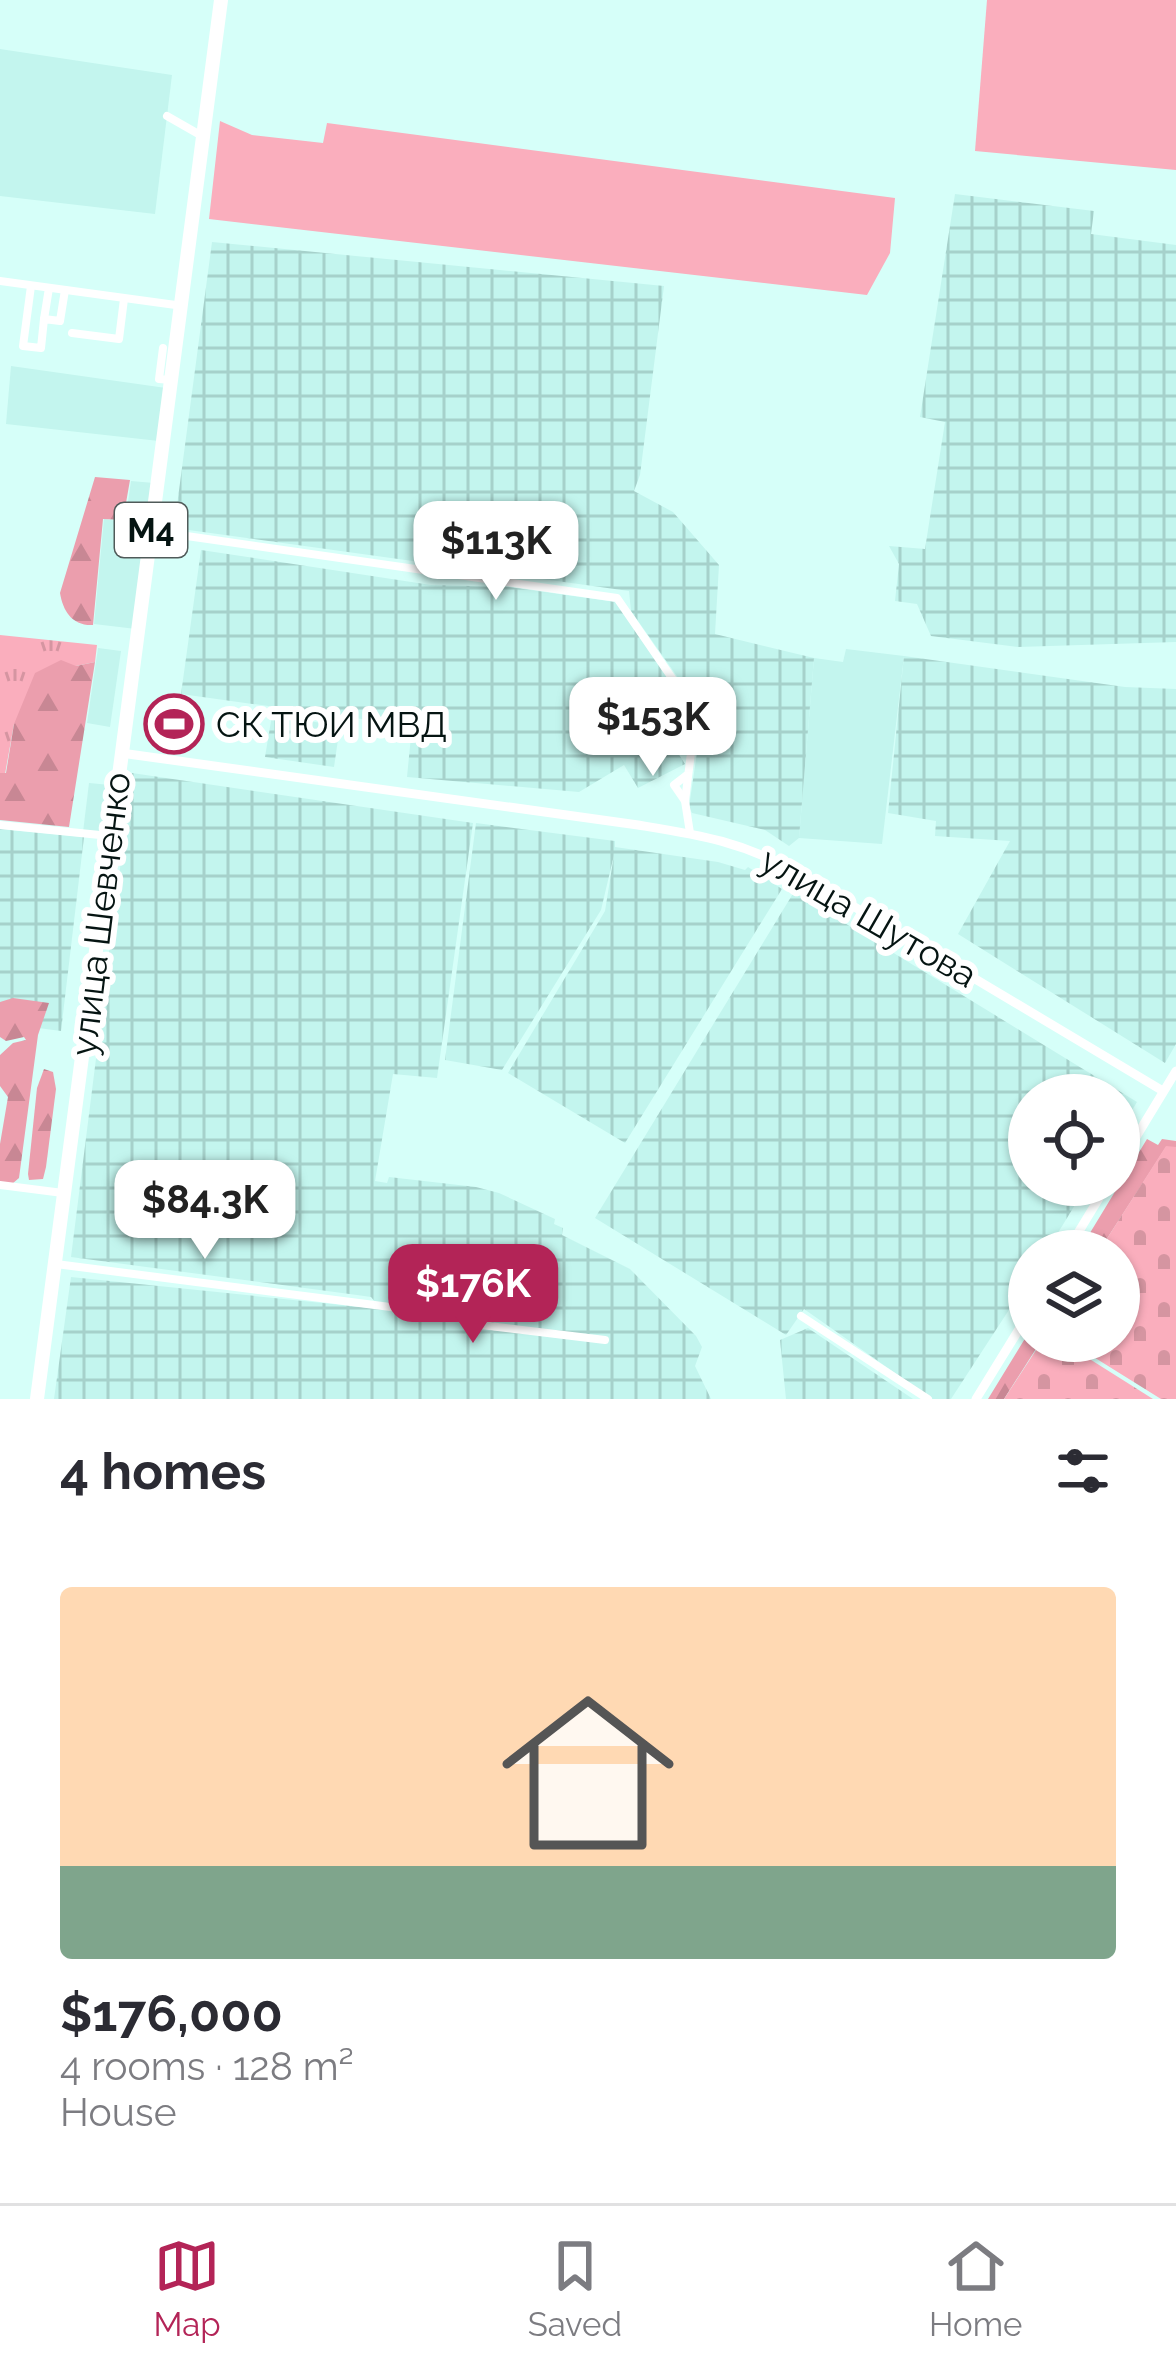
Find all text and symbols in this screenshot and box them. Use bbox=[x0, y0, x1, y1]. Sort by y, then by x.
pin: $113K bbox=[412, 501, 580, 603]
road number: M4 bbox=[115, 503, 187, 557]
text: $113K bbox=[440, 517, 552, 563]
pin: $153K bbox=[569, 677, 737, 779]
sports icon: СК ТЮИ МВД bbox=[143, 693, 205, 755]
text: $153K bbox=[596, 693, 710, 739]
place label: СК ТЮИ МВД bbox=[216, 703, 447, 745]
street label: улица Шевченко bbox=[62, 770, 138, 1058]
street label: улица Шутова bbox=[754, 838, 984, 996]
map controls bbox=[1008, 1074, 1140, 1362]
button: locate bbox=[1008, 1074, 1140, 1206]
pin: $84.3K bbox=[107, 1160, 303, 1262]
text: $84.3K bbox=[141, 1176, 269, 1222]
button: layers bbox=[1008, 1230, 1140, 1362]
pin: $176K bbox=[389, 1244, 557, 1346]
text: $176K bbox=[415, 1260, 531, 1306]
icon: filters bbox=[1050, 1438, 1116, 1504]
text: 4 homes bbox=[60, 1441, 266, 1501]
icon: home bbox=[480, 1665, 696, 1881]
text: $176,000 bbox=[60, 1983, 283, 2043]
text: 4 rooms · 128 m² bbox=[60, 2043, 354, 2089]
text: House bbox=[60, 2089, 177, 2135]
tab: Map bbox=[154, 2233, 221, 2344]
tab: Saved bbox=[528, 2233, 622, 2344]
tab: Home bbox=[929, 2233, 1022, 2344]

